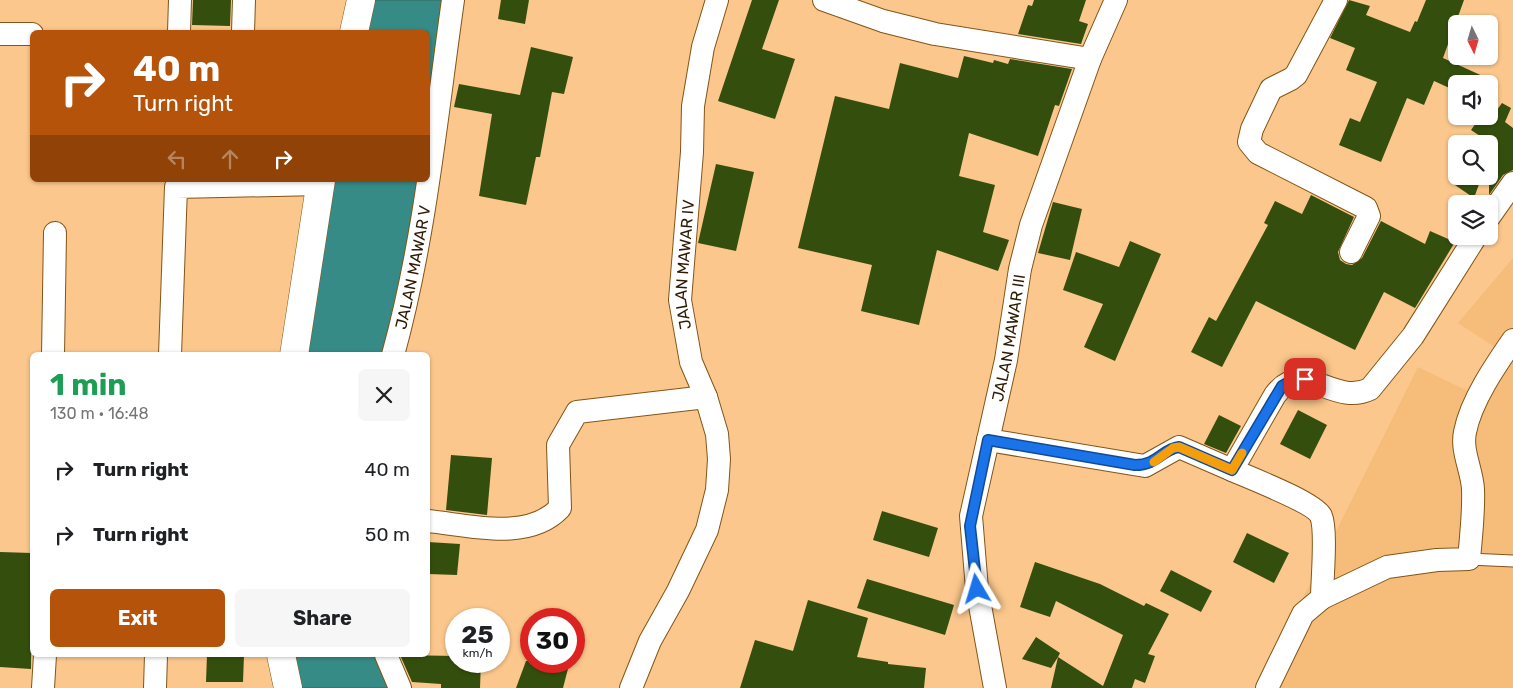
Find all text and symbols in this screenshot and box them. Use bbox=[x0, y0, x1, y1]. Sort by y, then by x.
north arrow bbox=[1448, 15, 1498, 65]
map controls bbox=[1448, 15, 1498, 245]
text: 40 m bbox=[133, 48, 220, 90]
icon: right bbox=[50, 50, 115, 115]
button: sound bbox=[1448, 75, 1498, 125]
text: Turn right bbox=[133, 90, 233, 117]
button: search bbox=[1448, 135, 1498, 185]
icon: left bbox=[163, 145, 191, 173]
icon: ahead bbox=[216, 145, 244, 173]
icon: right bbox=[269, 145, 297, 173]
button: layers bbox=[1448, 195, 1498, 245]
street label: JALAN MAWAR IV bbox=[671, 199, 698, 331]
street label: JALAN MAWAR V bbox=[391, 204, 434, 331]
street label: JALAN MAWAR III bbox=[988, 273, 1029, 403]
pin bbox=[1284, 358, 1326, 400]
icon: arrive bbox=[1291, 365, 1319, 393]
text: 1 min bbox=[50, 367, 127, 403]
button: close bbox=[358, 369, 410, 421]
text: 130 m · 16:48 bbox=[50, 404, 149, 423]
icon: right bbox=[50, 456, 78, 484]
text: Turn right bbox=[93, 458, 188, 481]
text: 40 m bbox=[365, 458, 410, 481]
icon: right bbox=[50, 521, 78, 549]
text: Turn right bbox=[93, 523, 188, 546]
text: 50 m bbox=[365, 523, 410, 546]
position arrow bbox=[950, 562, 1002, 614]
button: Exit bbox=[50, 589, 225, 647]
button: Share bbox=[235, 589, 410, 647]
speed limit sign: 30 bbox=[520, 608, 585, 673]
text: 25 bbox=[461, 620, 494, 649]
text: km/h bbox=[463, 646, 492, 660]

